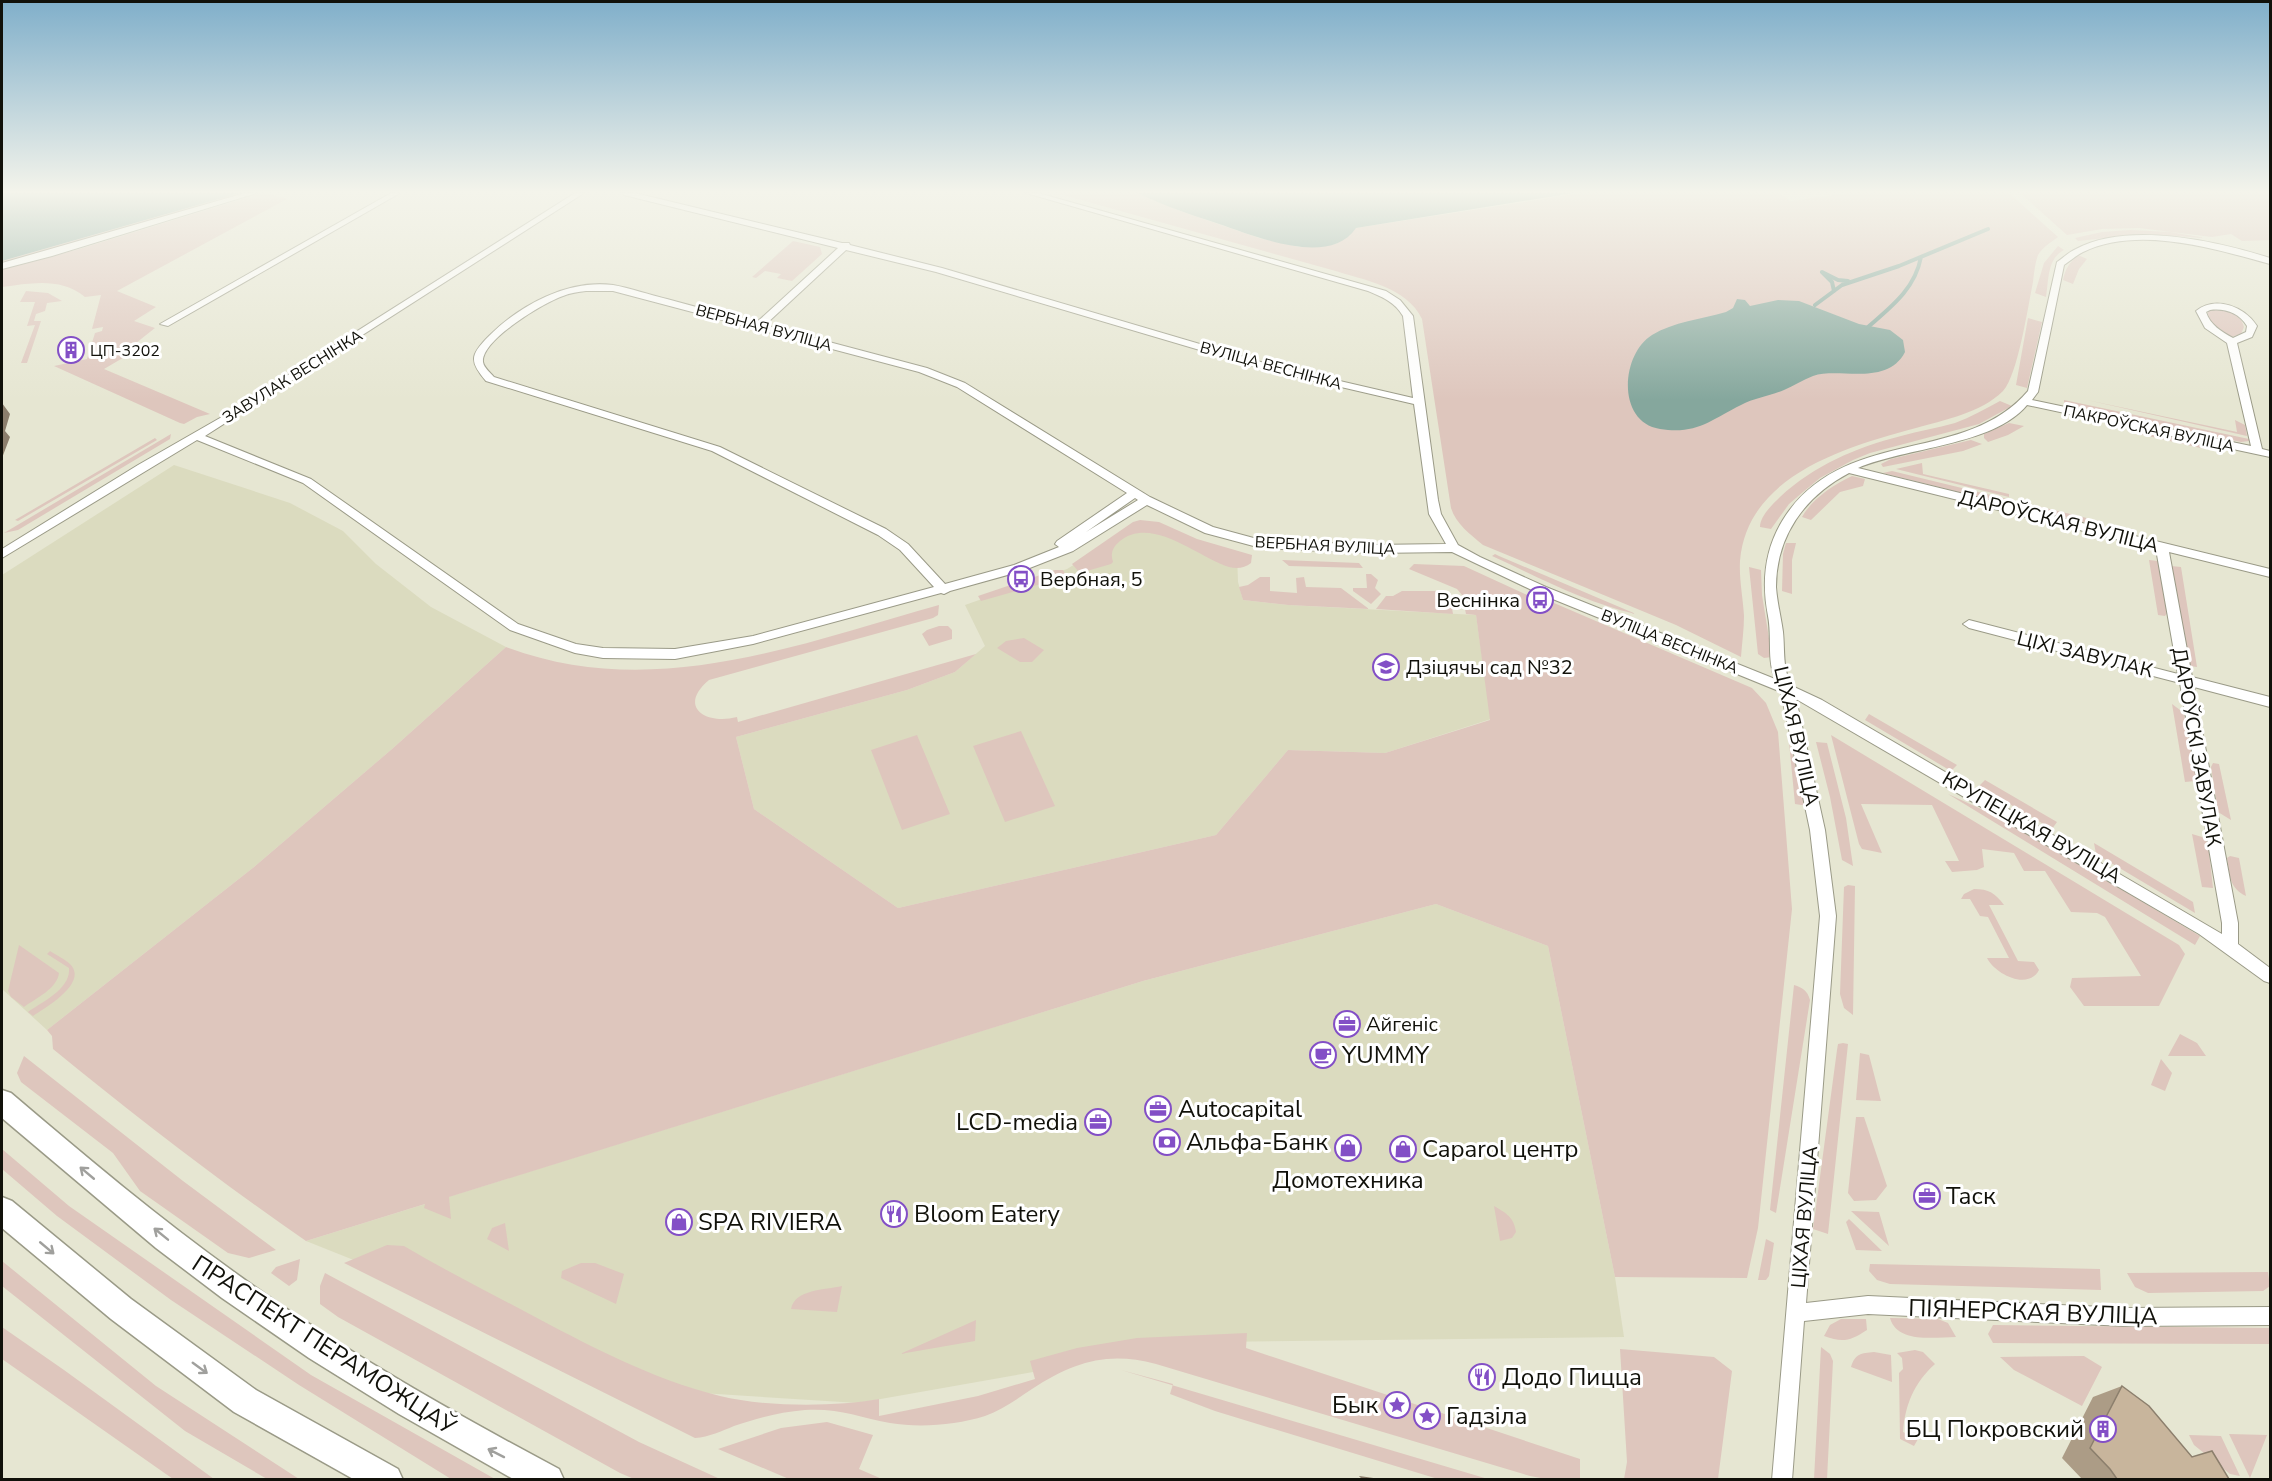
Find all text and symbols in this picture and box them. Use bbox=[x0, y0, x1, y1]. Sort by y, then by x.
street label: ВЕРБНАЯ ВУЛІЦА bbox=[693, 299, 835, 357]
street label: ЗАВУЛАК ВЕСНІНКА bbox=[218, 325, 367, 429]
building icon: ЦП-3202 bbox=[56, 335, 86, 365]
street label: ВУЛІЦА ВЕСНІНКА bbox=[1197, 336, 1344, 396]
place label: ЦП-3202 bbox=[90, 340, 160, 362]
street label: ПАКРОЎСКАЯ ВУЛІЦА bbox=[2061, 400, 2236, 458]
street label: ДАРОЎСКАЯ ВУЛІЦА bbox=[1956, 484, 2162, 559]
street label: ВЕРБНАЯ ВУЛІЦА bbox=[1254, 531, 1396, 561]
bus stop icon: Вербная, 5 bbox=[1006, 564, 1036, 594]
place label: Вербная, 5 bbox=[1040, 566, 1143, 593]
bus stop icon: Веснінка bbox=[1525, 585, 1555, 615]
place label: Веснінка bbox=[1437, 587, 1520, 614]
street label: ВУЛІЦА ВЕСНІНКА bbox=[1598, 604, 1742, 680]
street label: ЦІХІ ЗАВУЛАК bbox=[2014, 625, 2156, 684]
street label: ДАРОЎСКІ ЗАВУЛАК bbox=[2166, 646, 2227, 849]
school or university icon: Дзіцячы сад №32 bbox=[1371, 652, 1401, 682]
place label: Дзіцячы сад №32 bbox=[1406, 654, 1573, 681]
street label: ЦІХАЯ ВУЛІЦА bbox=[1767, 663, 1826, 809]
street label: КРУПЕЦКАЯ ВУЛІЦА bbox=[1937, 765, 2127, 890]
office icon: Айгеніс bbox=[1332, 1009, 1362, 1039]
place label: Айгеніс bbox=[1366, 1011, 1438, 1038]
place label: YUMMY bbox=[1341, 1039, 1430, 1071]
cafe icon: YUMMY bbox=[1308, 1040, 1338, 1070]
place label: Autocapital bbox=[1178, 1093, 1302, 1125]
office icon: Autocapital bbox=[1143, 1094, 1173, 1124]
place label: LCD-media bbox=[956, 1106, 1078, 1138]
office icon: LCD-media bbox=[1083, 1107, 1113, 1137]
place label: Альфа-Банк bbox=[1186, 1126, 1328, 1158]
bank icon: Альфа-Банк bbox=[1152, 1127, 1182, 1157]
shop icon: Домотехника bbox=[1333, 1133, 1363, 1163]
place label: Caparol центр bbox=[1422, 1133, 1579, 1165]
shop icon: Caparol центр bbox=[1388, 1134, 1418, 1164]
street label: ЦІХАЯ ВУЛІЦА bbox=[1785, 1144, 1824, 1289]
place label: Домотехника bbox=[1272, 1164, 1424, 1196]
one-way arrow bbox=[79, 1166, 95, 1179]
place label: Таск bbox=[1946, 1180, 1996, 1212]
office icon: Таск bbox=[1912, 1181, 1942, 1211]
place label: Bloom Eatery bbox=[914, 1198, 1060, 1230]
restaurant icon: Bloom Eatery bbox=[879, 1199, 909, 1229]
place label: SPA RIVIERA bbox=[698, 1206, 843, 1238]
shop icon: SPA RIVIERA bbox=[664, 1207, 694, 1237]
one-way arrow bbox=[153, 1228, 169, 1241]
one-way arrow bbox=[39, 1242, 55, 1255]
street label: ПРАСПЕКТ ПЕРАМОЖЦАЎ bbox=[186, 1248, 463, 1443]
street label: ПІЯНЕРСКАЯ ВУЛІЦА bbox=[1908, 1292, 2159, 1332]
place label: Додо Пицца bbox=[1502, 1361, 1642, 1393]
one-way arrow bbox=[192, 1362, 208, 1374]
restaurant icon: Додо Пицца bbox=[1467, 1362, 1497, 1392]
place label: Бык bbox=[1332, 1389, 1378, 1421]
place icon: Бык bbox=[1382, 1390, 1412, 1420]
place label: Гадзіла bbox=[1446, 1400, 1527, 1432]
place icon: Гадзіла bbox=[1412, 1401, 1442, 1431]
place label: БЦ Покровский bbox=[1906, 1413, 2084, 1445]
building icon: БЦ Покровский bbox=[2088, 1414, 2118, 1444]
one-way arrow bbox=[487, 1446, 505, 1458]

